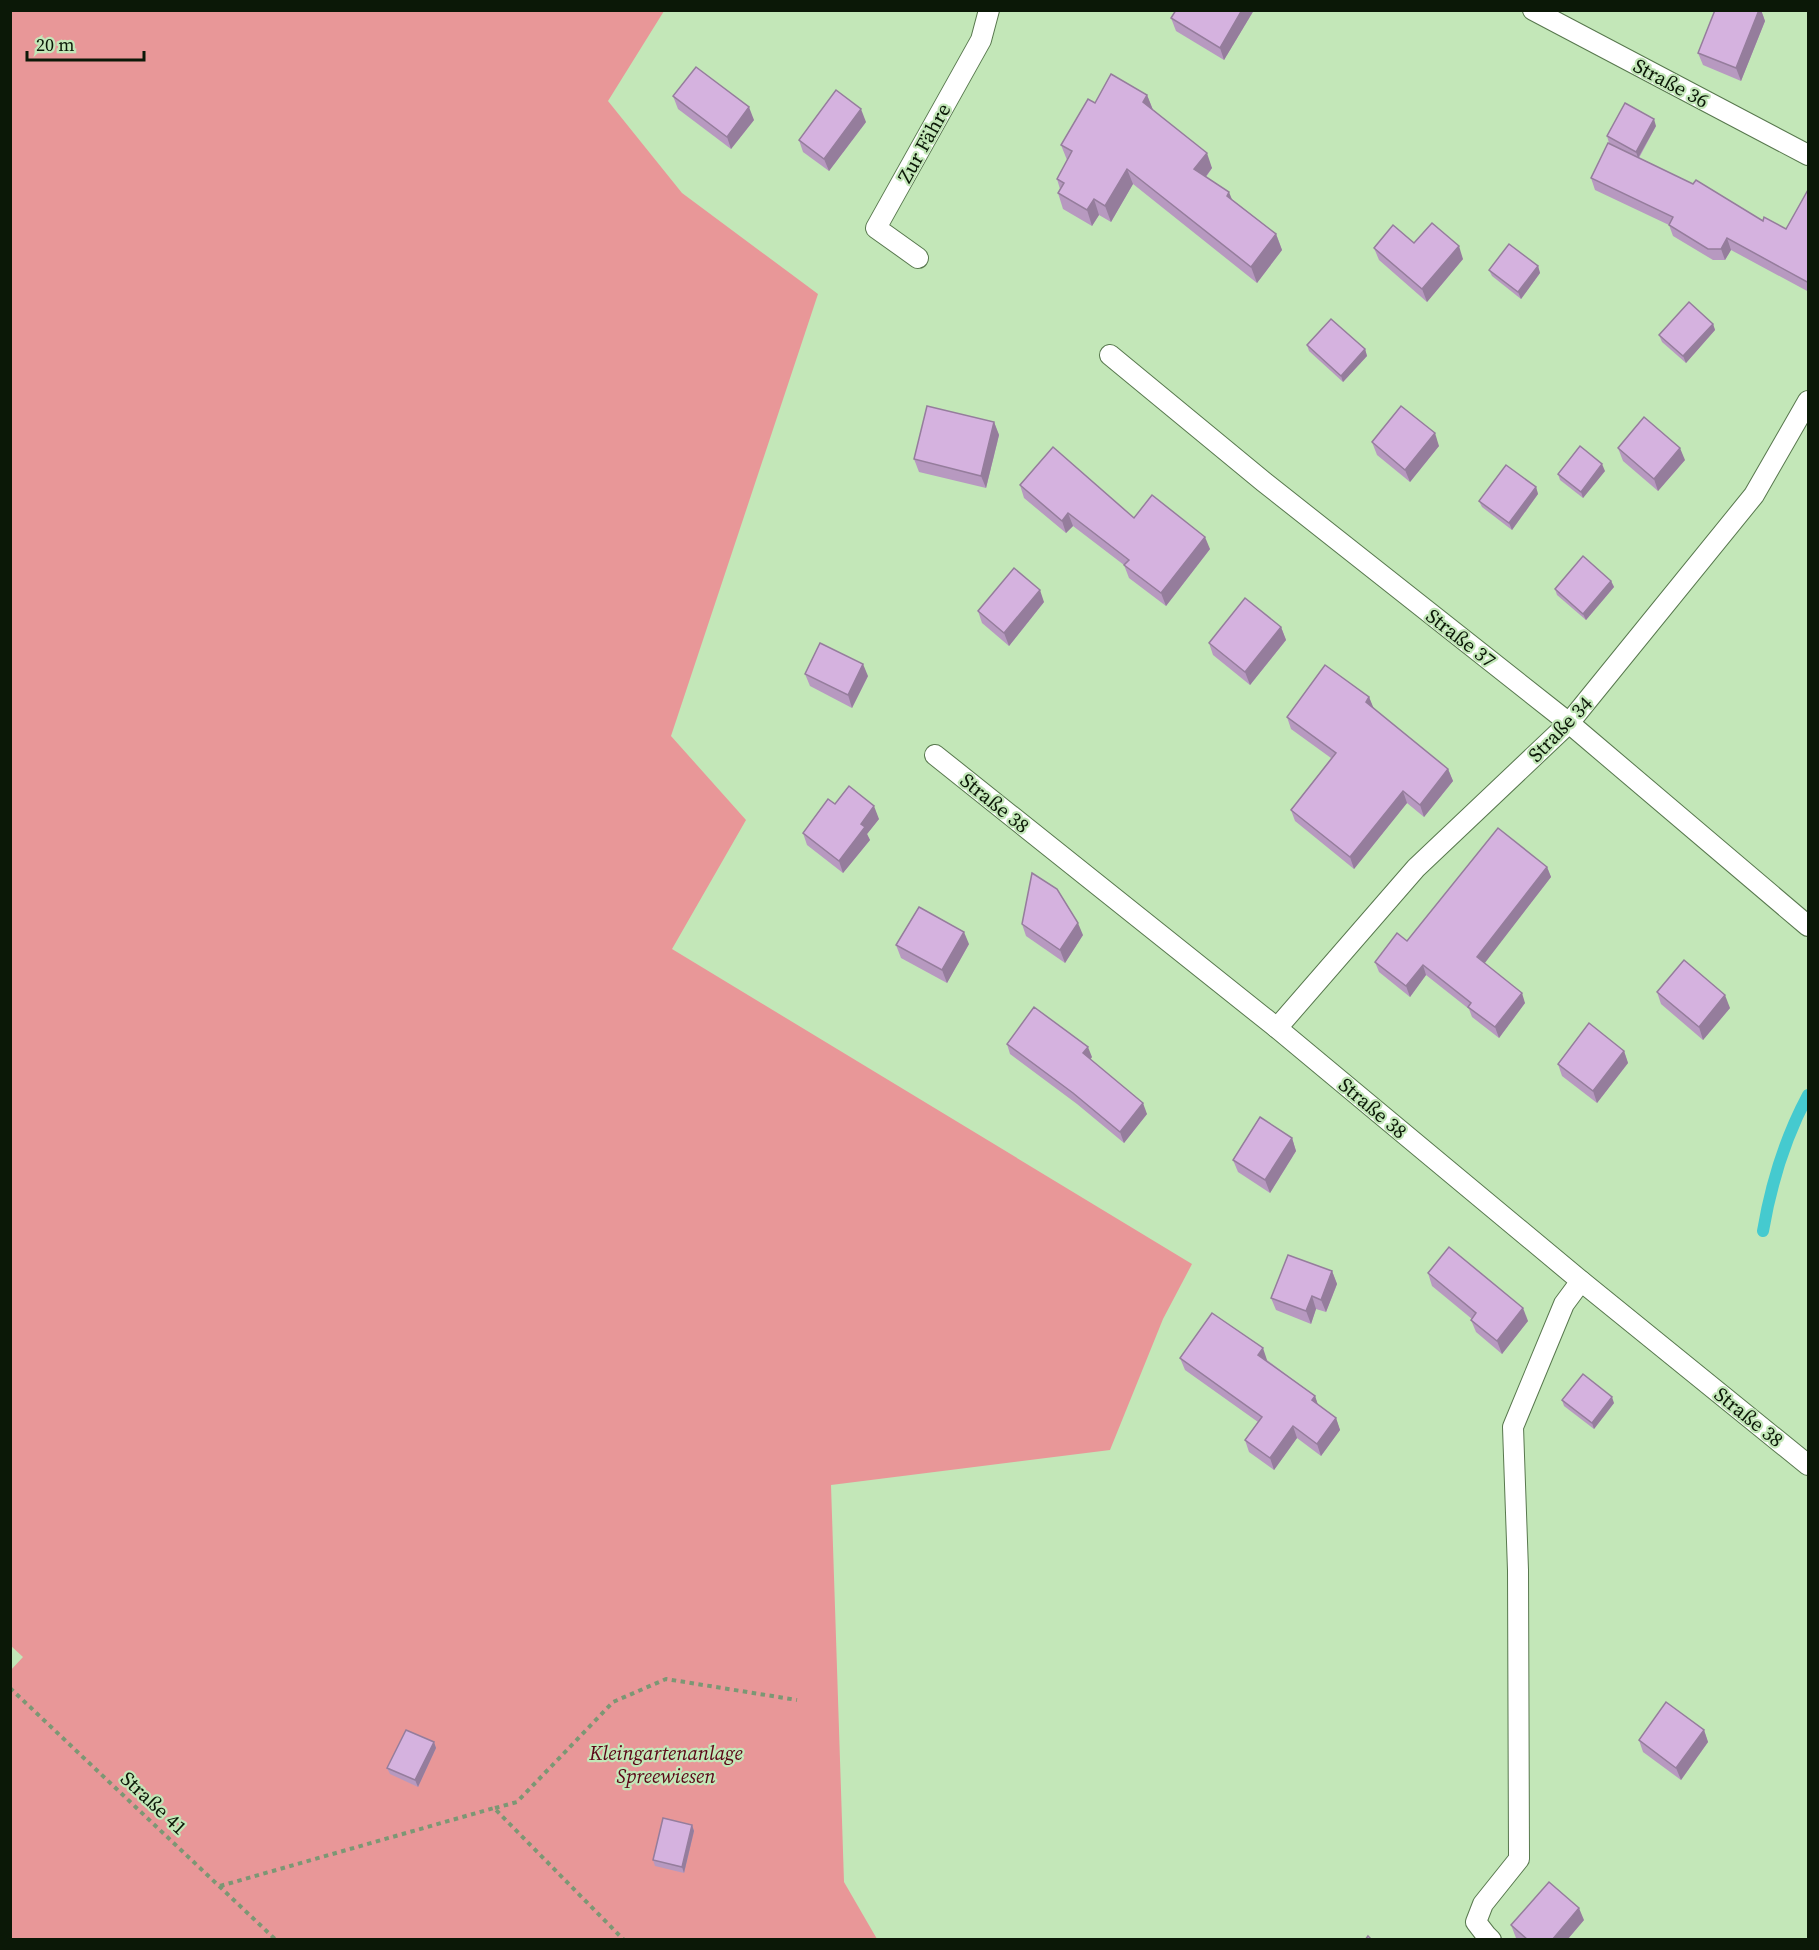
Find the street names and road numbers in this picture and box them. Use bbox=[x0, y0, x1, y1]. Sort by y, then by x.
street label: Straße 36 bbox=[1628, 51, 1714, 115]
street label: Zur Fähre bbox=[891, 98, 957, 188]
street label: Straße 37 bbox=[1420, 602, 1502, 674]
street label: Straße 34 bbox=[1522, 690, 1598, 768]
street label: Straße 38 bbox=[954, 766, 1036, 840]
street label: Straße 38 bbox=[1333, 1071, 1413, 1145]
street label: Straße 38 bbox=[1708, 1380, 1790, 1454]
street label: Straße 41 bbox=[115, 1765, 193, 1841]

